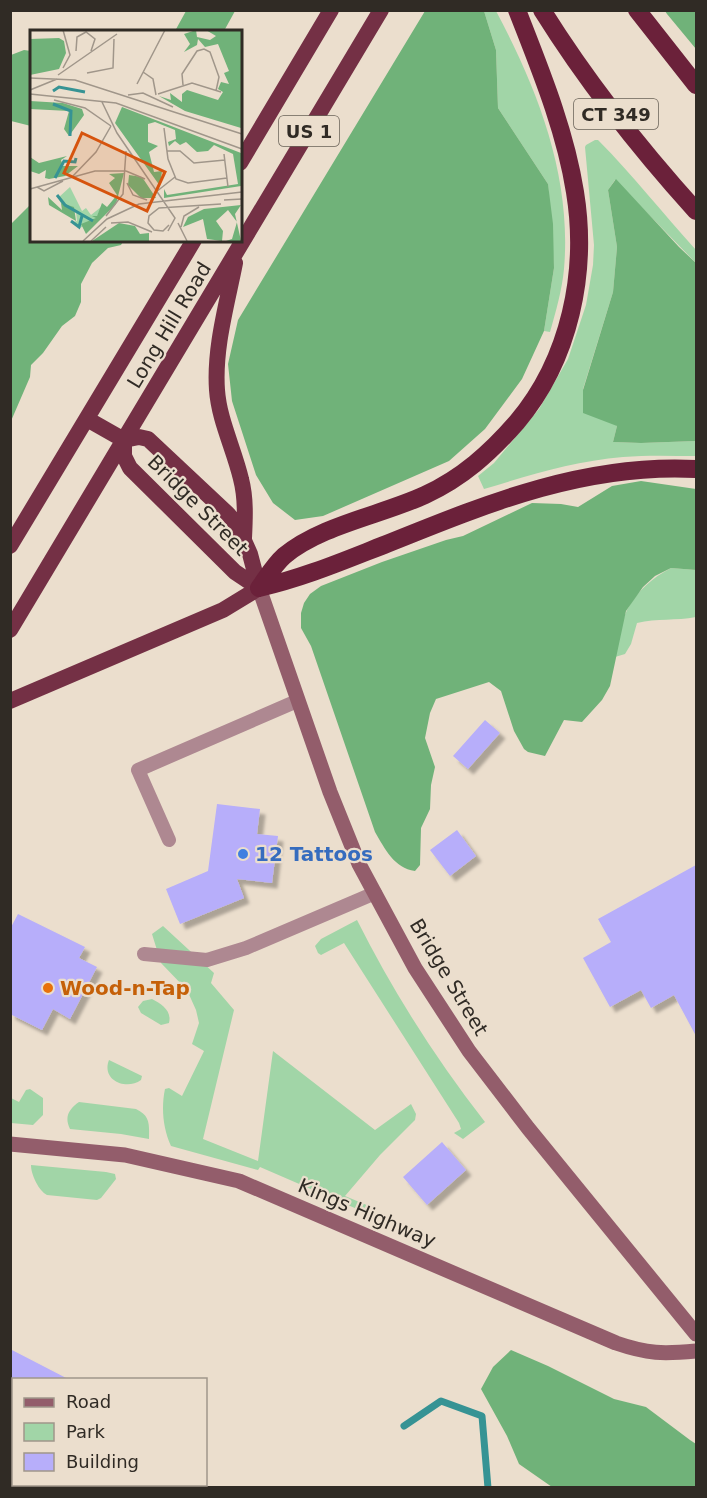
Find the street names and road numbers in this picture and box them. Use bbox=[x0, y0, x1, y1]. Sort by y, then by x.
road number: CT 349 bbox=[574, 99, 658, 129]
road number: US 1 bbox=[279, 116, 339, 146]
street label: Long Hill Road bbox=[122, 258, 216, 392]
street label: Bridge Street bbox=[143, 450, 253, 560]
street label: Bridge Street bbox=[405, 914, 493, 1040]
street label: Kings Highway bbox=[295, 1173, 440, 1253]

